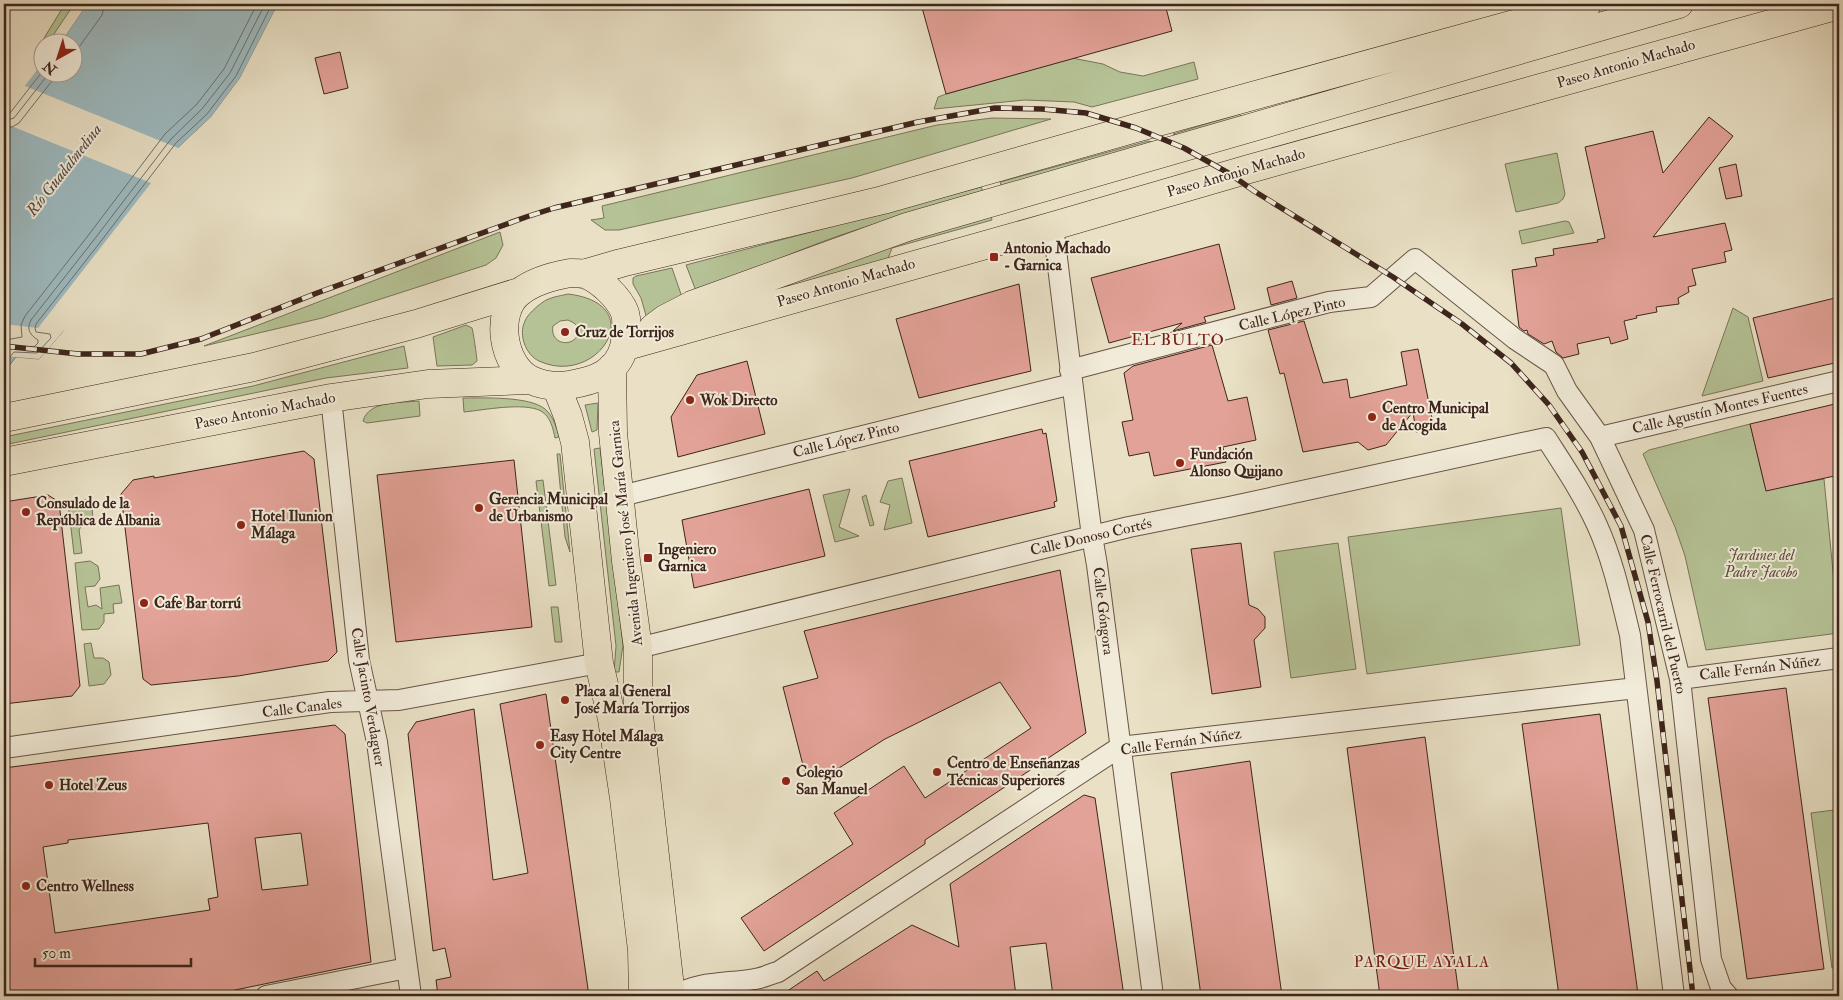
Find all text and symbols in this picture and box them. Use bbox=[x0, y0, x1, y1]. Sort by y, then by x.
north arrow bbox=[32, 32, 82, 82]
street label: Paseo Antonio Machado bbox=[1555, 35, 1697, 93]
text: N bbox=[40, 57, 61, 79]
water label: Río Guadalmedina bbox=[21, 120, 106, 221]
street label: Paseo Antonio Machado bbox=[1165, 144, 1307, 202]
place label: Antonio Machado - Garnica bbox=[1003, 239, 1111, 275]
marker: Antonio Machado - Garnica bbox=[988, 251, 1000, 263]
street label: Paseo Antonio Machado bbox=[775, 254, 917, 312]
street label: Calle López Pinto bbox=[1237, 292, 1347, 336]
place label: Cruz de Torrijos bbox=[575, 323, 674, 342]
marker: Cruz de Torrijos bbox=[559, 326, 571, 338]
district label: EL BULTO bbox=[1131, 330, 1225, 350]
street label: Calle Agustín Montes Fuentes bbox=[1630, 380, 1810, 438]
street label: Paseo Antonio Machado bbox=[193, 388, 337, 434]
place label: Wok Directo bbox=[699, 391, 778, 410]
marker: Wok Directo bbox=[684, 394, 696, 406]
place label: Centro Municipal de Acogida bbox=[1382, 399, 1489, 436]
marker: Centro Municipal de Acogida bbox=[1366, 411, 1378, 423]
street label: Avenida Ingeniero José María Garnica bbox=[605, 418, 648, 648]
street label: Calle López Pinto bbox=[791, 418, 901, 463]
place label: Fundación Alonso Quijano bbox=[1189, 445, 1283, 481]
marker: Fundación Alonso Quijano bbox=[1174, 457, 1186, 469]
place label: Gerencia Municipal de Urbanismo bbox=[489, 490, 608, 526]
place label: Consulado de la República de Albania bbox=[36, 494, 161, 531]
marker: Gerencia Municipal de Urbanismo bbox=[473, 502, 485, 514]
marker: Consulado de la República de Albania bbox=[20, 506, 32, 518]
place label: Hotel Ilunion Málaga bbox=[250, 507, 333, 544]
street label: Calle Donoso Cortés bbox=[1028, 514, 1154, 560]
marker: Hotel Ilunion Málaga bbox=[235, 519, 247, 531]
street label: Calle Ferrocarril del Puerto bbox=[1635, 532, 1691, 696]
place label: Ingeniero Garnica bbox=[658, 540, 717, 576]
park label: Jardines del Padre Jacobo bbox=[1723, 546, 1798, 582]
marker: Ingeniero Garnica bbox=[642, 552, 654, 564]
street label: Calle Góngora bbox=[1088, 566, 1118, 657]
place label: Cafe Bar torrú bbox=[154, 594, 241, 613]
marker: Cafe Bar torrú bbox=[138, 597, 150, 609]
street label: Calle Jacinto Verdaguer bbox=[345, 626, 390, 769]
street label: Calle Fernán Núñez bbox=[1698, 651, 1822, 685]
place label: Placa al General José María Torrijos bbox=[574, 682, 689, 719]
street label: Calle Canales bbox=[261, 694, 343, 722]
marker: Placa al General José María Torrijos bbox=[559, 694, 571, 706]
street label: Calle Fernán Núñez bbox=[1119, 724, 1243, 760]
place label: Easy Hotel Málaga City Centre bbox=[550, 727, 664, 764]
marker: Easy Hotel Málaga City Centre bbox=[534, 739, 546, 751]
place label: Centro de Enseñanzas Técnicas Superiores bbox=[946, 754, 1080, 791]
place label: Colegio San Manuel bbox=[796, 763, 868, 799]
marker: Centro de Enseñanzas Técnicas Superiores bbox=[931, 766, 943, 778]
marker: Colegio San Manuel bbox=[780, 775, 792, 787]
place label: Hotel Zeus bbox=[59, 776, 127, 795]
marker: Hotel Zeus bbox=[43, 779, 55, 791]
place label: Centro Wellness bbox=[36, 877, 134, 896]
marker: Centro Wellness bbox=[20, 880, 32, 892]
scale bar bbox=[35, 935, 191, 967]
text: 50 m bbox=[42, 944, 71, 963]
district label: PARQUE AYALA bbox=[1354, 952, 1490, 972]

